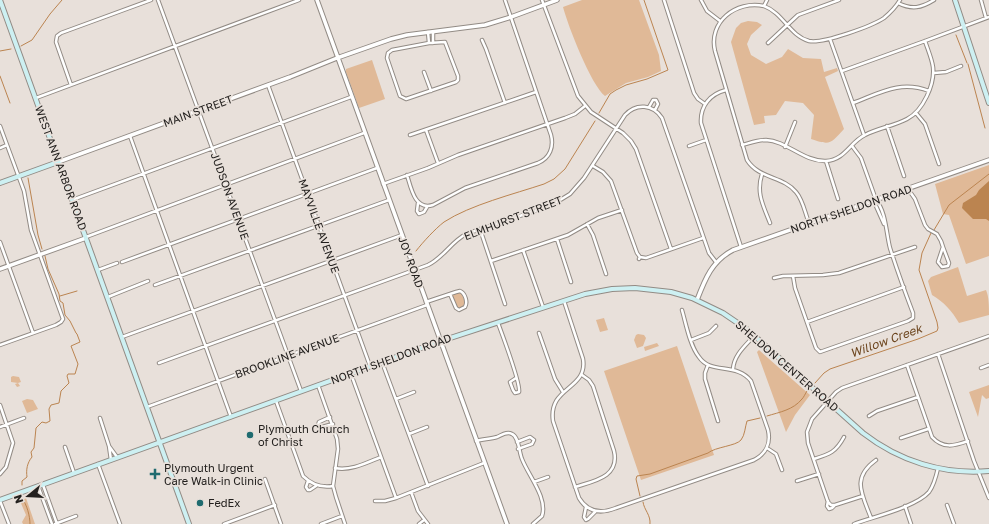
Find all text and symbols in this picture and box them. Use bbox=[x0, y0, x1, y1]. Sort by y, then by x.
street label: MAIN STREET bbox=[161, 92, 235, 129]
street label: WEST ANN ARBOR ROAD bbox=[33, 104, 90, 232]
street label: JUDSON AVENUE bbox=[209, 151, 252, 241]
street label: MAYVILLE AVENUE bbox=[296, 177, 343, 275]
street label: NORTH SHELDON ROAD bbox=[788, 182, 914, 235]
street label: ELMHURST STREET bbox=[462, 193, 564, 242]
street label: JOY ROAD bbox=[396, 234, 427, 290]
street label: SHELDON CENTER ROAD bbox=[733, 317, 842, 414]
water label: Willow Creek bbox=[848, 320, 925, 360]
street label: BROOKLINE AVENUE bbox=[233, 331, 341, 380]
street label: NORTH SHELDON ROAD bbox=[329, 331, 453, 386]
place label: Plymouth Church of Christ bbox=[258, 422, 349, 448]
marker: Plymouth Church of Christ bbox=[245, 430, 255, 440]
place label: Plymouth Urgent Care Walk-in Clinic bbox=[164, 461, 263, 487]
marker: Plymouth Urgent Care Walk-in Clinic bbox=[149, 468, 161, 480]
north arrow bbox=[8, 476, 48, 516]
text: N bbox=[11, 493, 25, 505]
place label: FedEx bbox=[208, 496, 240, 509]
marker: FedEx bbox=[195, 498, 205, 508]

